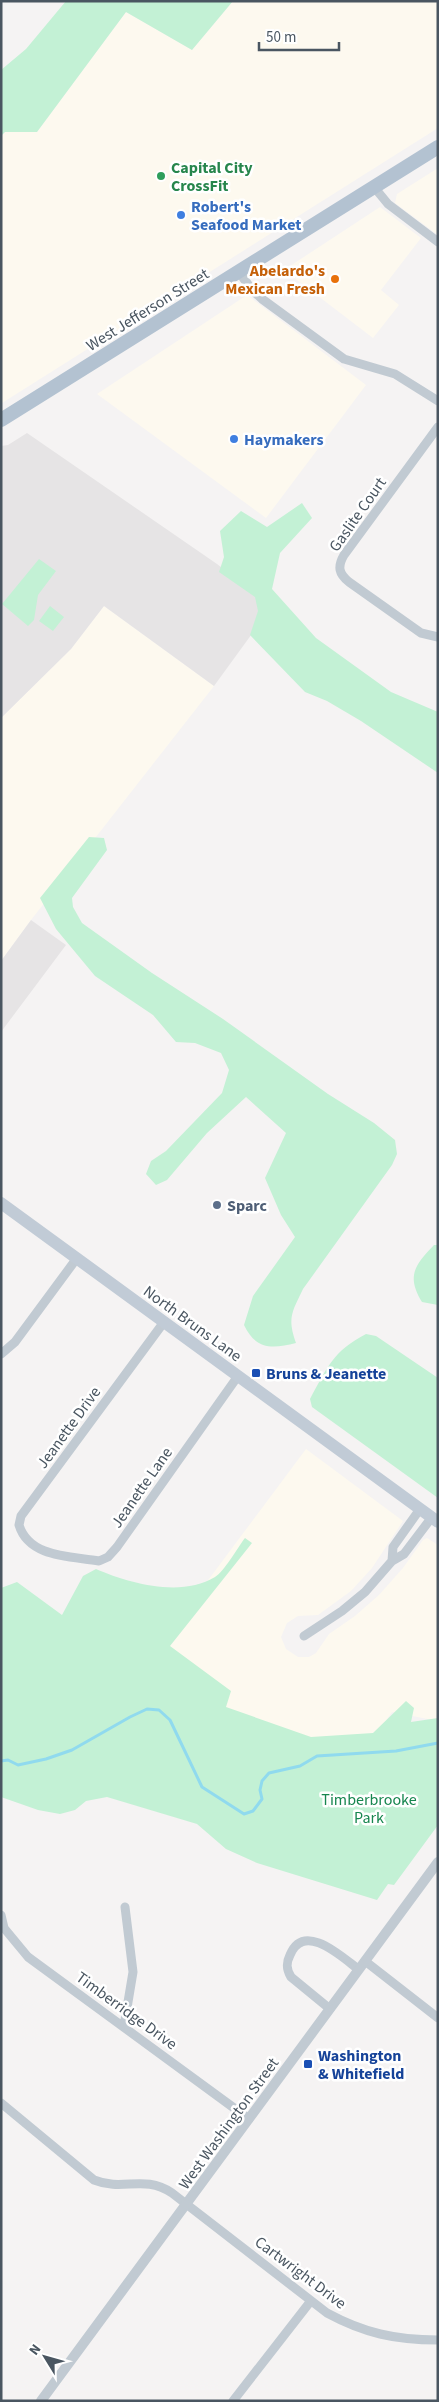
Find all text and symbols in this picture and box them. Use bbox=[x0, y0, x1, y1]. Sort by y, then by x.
scale bar bbox=[259, 20, 339, 52]
text: 50 m bbox=[266, 27, 296, 48]
place label: Capital City CrossFit bbox=[171, 157, 253, 197]
marker: Capital City CrossFit bbox=[155, 170, 167, 182]
place label: Robert's Seafood Market bbox=[191, 196, 301, 236]
marker: Robert's Seafood Market bbox=[175, 209, 187, 221]
place label: Abelardo's Mexican Fresh bbox=[225, 260, 325, 300]
street label: West Jefferson Street bbox=[82, 263, 214, 357]
marker: Abelardo's Mexican Fresh bbox=[329, 273, 341, 285]
place label: Haymakers bbox=[244, 429, 324, 451]
marker: Haymakers bbox=[228, 433, 240, 445]
street label: Gaslite Court bbox=[324, 472, 392, 556]
place label: Sparc bbox=[227, 1195, 268, 1217]
marker: Sparc bbox=[211, 1199, 223, 1211]
street label: North Bruns Lane bbox=[139, 1281, 246, 1367]
place label: Bruns & Jeanette bbox=[266, 1363, 386, 1385]
marker: Bruns & Jeanette bbox=[250, 1367, 262, 1379]
street label: Jeanette Drive bbox=[32, 1382, 106, 1473]
street label: Jeanette Lane bbox=[106, 1443, 178, 1532]
park label: Timberbrooke Park bbox=[321, 1789, 417, 1829]
street label: Timberridge Drive bbox=[71, 1967, 182, 2055]
place label: Washington & Whitefield bbox=[318, 2045, 404, 2085]
street label: West Washington Street bbox=[173, 2053, 284, 2194]
marker: Washington & Whitefield bbox=[302, 2058, 314, 2070]
street label: Cartwright Drive bbox=[250, 2231, 351, 2314]
north arrow bbox=[20, 2332, 70, 2382]
text: N bbox=[25, 2340, 46, 2360]

